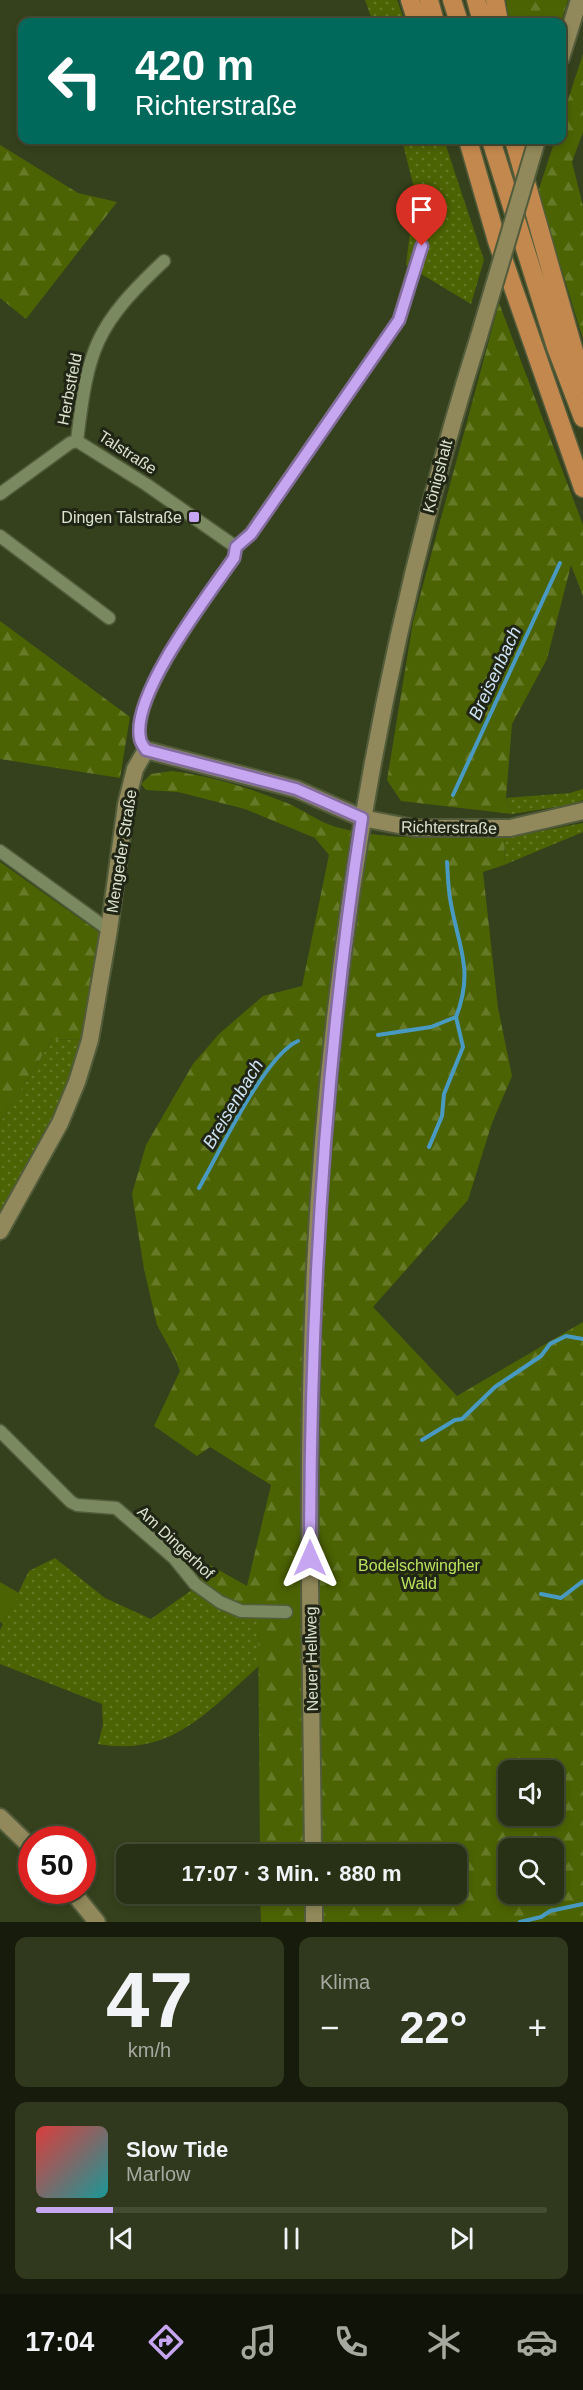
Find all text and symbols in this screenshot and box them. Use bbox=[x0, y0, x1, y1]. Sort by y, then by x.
icon: left bbox=[36, 42, 114, 120]
text: 420 m bbox=[135, 42, 254, 89]
text: Richterstraße bbox=[135, 91, 297, 121]
pin bbox=[396, 184, 447, 246]
icon: arrive bbox=[405, 193, 438, 226]
street label: Herbstfeld bbox=[54, 352, 85, 427]
street label: Talstraße bbox=[96, 427, 160, 478]
street label: Königshalt bbox=[420, 437, 456, 514]
place label: Dingen Talstraße bbox=[61, 509, 182, 526]
marker: Dingen Talstraße bbox=[187, 510, 201, 524]
water label: Breisenbach bbox=[465, 623, 525, 723]
street label: Mengeder Straße bbox=[103, 788, 140, 914]
street label: Richterstraße bbox=[401, 818, 497, 837]
water label: Breisenbach bbox=[199, 1056, 267, 1152]
street label: Am Dingerhof bbox=[134, 1503, 218, 1582]
position arrow bbox=[278, 1526, 342, 1590]
park label: Bodelschwingher Wald bbox=[358, 1557, 481, 1592]
street label: Neuer Hellweg bbox=[302, 1606, 321, 1712]
map controls bbox=[498, 1760, 564, 1904]
button: sound bbox=[498, 1760, 564, 1826]
speed limit sign: 50 bbox=[18, 1826, 96, 1904]
button: search bbox=[498, 1838, 564, 1904]
text: 17:07 · 3 Min. · 880 m bbox=[181, 1861, 402, 1886]
text: 47 bbox=[106, 1956, 193, 2044]
text: Klima bbox=[320, 1971, 370, 1993]
text: 22° bbox=[399, 2002, 468, 2053]
text: − bbox=[320, 2009, 339, 2046]
text: + bbox=[528, 2009, 547, 2046]
text: km/h bbox=[128, 2039, 171, 2061]
text: Slow Tide bbox=[126, 2137, 228, 2162]
text: Marlow bbox=[126, 2163, 190, 2185]
icon: previous bbox=[105, 2222, 138, 2255]
icon: pause bbox=[275, 2222, 308, 2255]
icon: next bbox=[445, 2222, 478, 2255]
icon: directions bbox=[145, 2321, 187, 2363]
icon: music bbox=[238, 2321, 280, 2363]
icon: phone bbox=[330, 2321, 372, 2363]
icon: climate bbox=[423, 2321, 465, 2363]
icon: car bbox=[516, 2321, 558, 2363]
text: 17:04 bbox=[25, 2327, 94, 2357]

